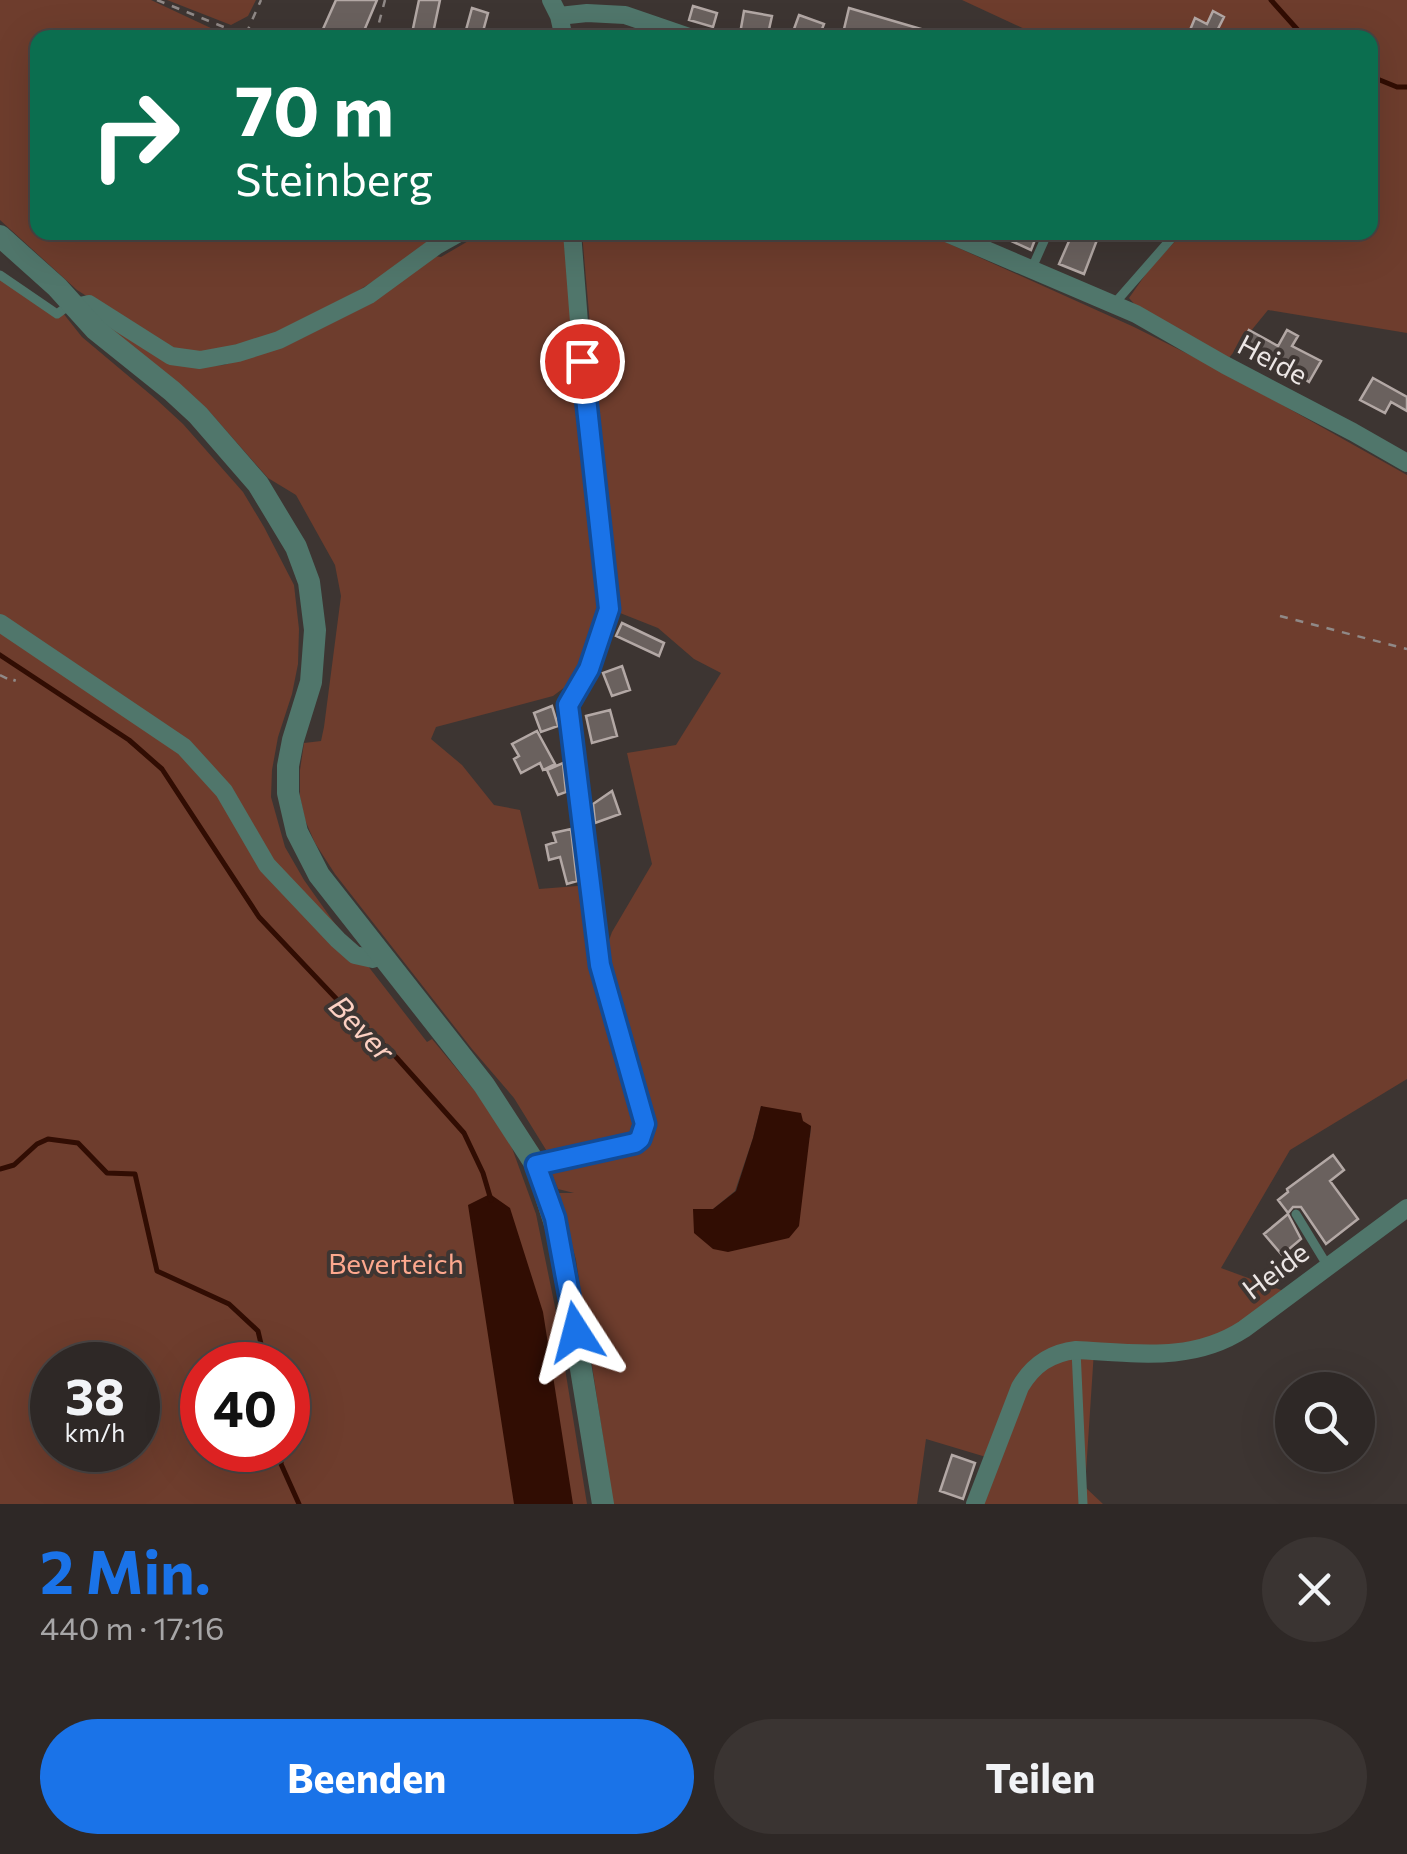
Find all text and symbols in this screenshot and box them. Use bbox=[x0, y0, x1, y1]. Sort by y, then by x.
text: 70 m bbox=[235, 65, 394, 150]
icon: right bbox=[70, 70, 200, 200]
text: Steinberg bbox=[235, 150, 433, 205]
pin bbox=[540, 319, 625, 404]
street label: Heide bbox=[1232, 327, 1314, 391]
icon: arrive bbox=[555, 334, 610, 389]
water label: Bever bbox=[323, 986, 404, 1069]
street label: Heide bbox=[1235, 1234, 1315, 1306]
park label: Beverteich bbox=[328, 1246, 464, 1280]
position arrow bbox=[524, 1280, 628, 1384]
speed limit sign: 40 bbox=[180, 1342, 310, 1472]
text: 38 bbox=[65, 1364, 125, 1425]
map controls bbox=[1275, 1372, 1375, 1472]
button: search bbox=[1275, 1372, 1375, 1472]
text: km/h bbox=[65, 1417, 125, 1447]
text: 2 Min. bbox=[40, 1533, 211, 1606]
button: close bbox=[1262, 1537, 1367, 1642]
text: 440 m · 17:16 bbox=[40, 1607, 224, 1647]
button: Beenden bbox=[40, 1719, 694, 1834]
button: Teilen bbox=[714, 1719, 1367, 1834]

